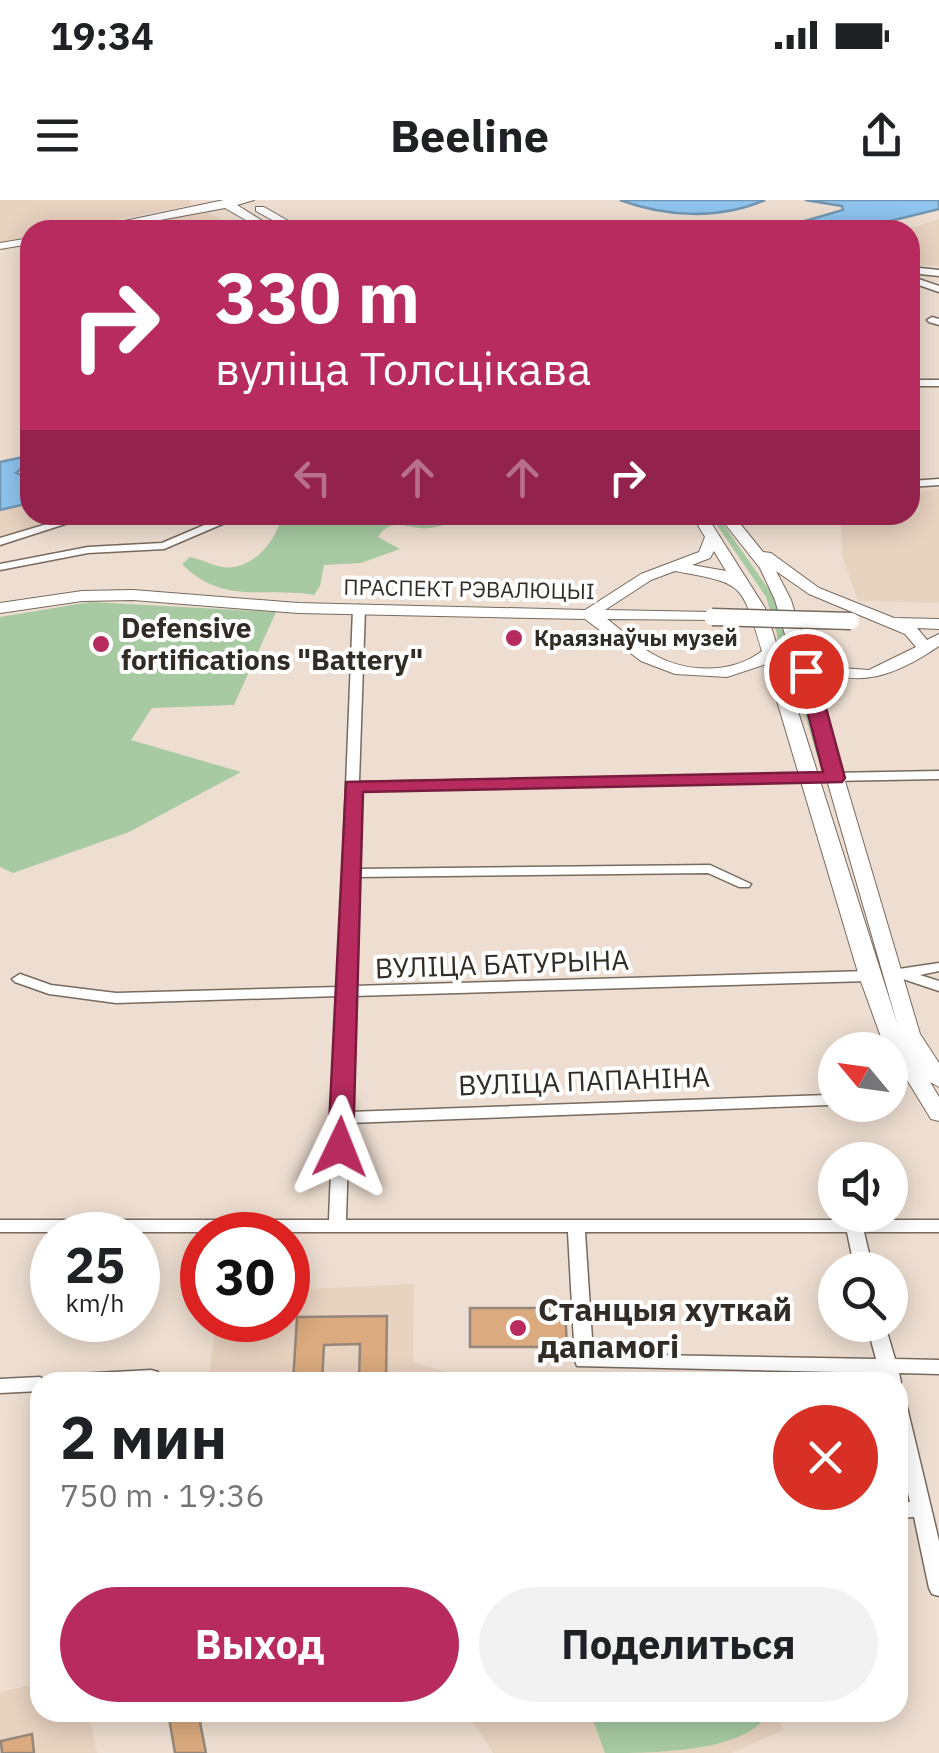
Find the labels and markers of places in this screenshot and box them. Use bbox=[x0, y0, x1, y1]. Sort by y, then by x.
place label: Defensive fortifications "Battery" bbox=[121, 609, 423, 678]
place label: Краязнаўчы музей bbox=[534, 623, 738, 652]
marker: Краязнаўчы музей bbox=[503, 627, 525, 649]
pin bbox=[764, 629, 849, 714]
marker: Defensive fortifications "Battery" bbox=[90, 633, 112, 655]
place label: Станцыя хуткай дапамогі bbox=[538, 1288, 792, 1367]
marker: Станцыя хуткай дапамогі bbox=[507, 1317, 529, 1339]

